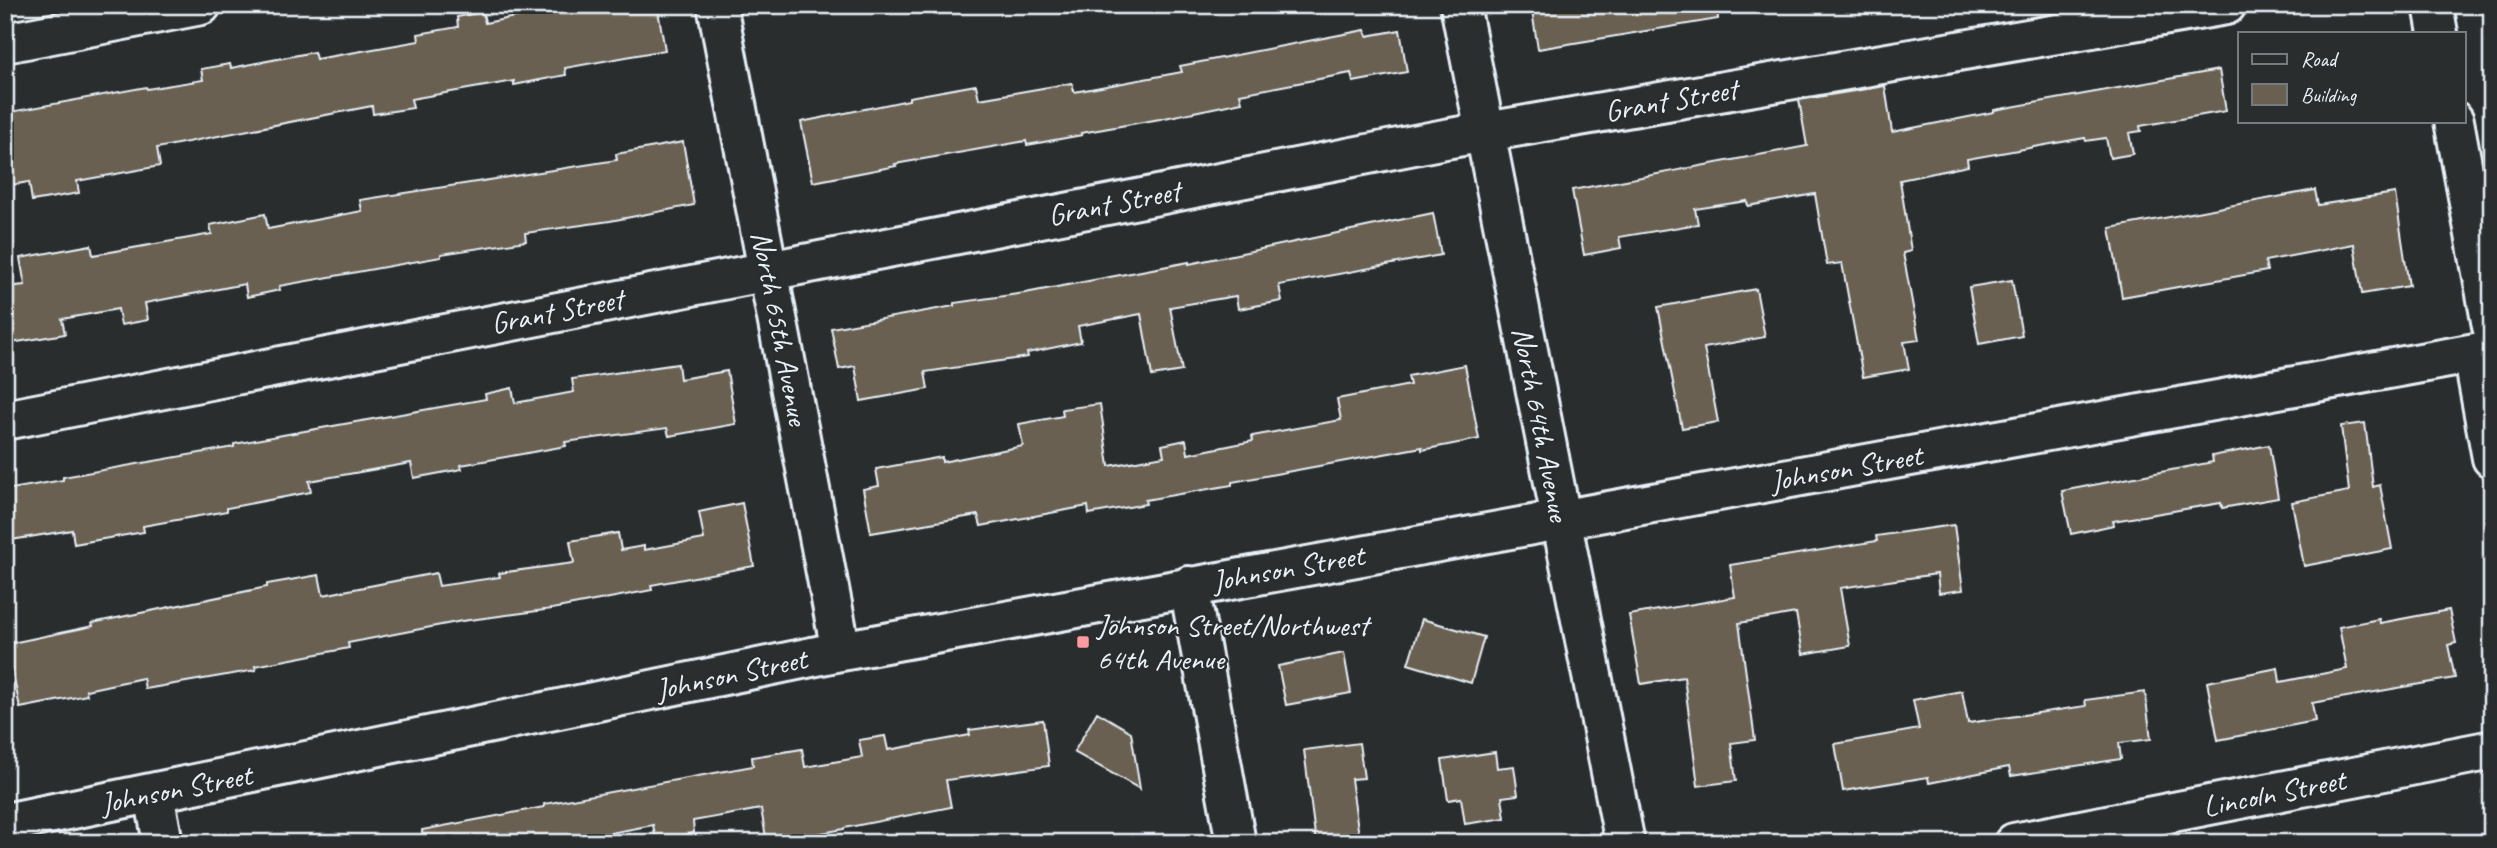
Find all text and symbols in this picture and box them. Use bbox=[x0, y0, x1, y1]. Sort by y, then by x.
legend bbox=[2238, 32, 2466, 122]
text: Road bbox=[2301, 46, 2340, 72]
street label: Grant Street bbox=[1602, 69, 1744, 130]
text: Building bbox=[2301, 82, 2358, 108]
street label: Grant Street bbox=[1045, 171, 1187, 234]
street label: North 65th Avenue bbox=[743, 228, 818, 431]
street label: Grant Street bbox=[488, 279, 630, 342]
street label: North 64th Avenue bbox=[1504, 324, 1579, 527]
street label: Johnson Street bbox=[1765, 435, 1928, 500]
street label: Johnson Street bbox=[1207, 535, 1370, 600]
place label: Johnson Street/Northwest 64th Avenue bbox=[1095, 606, 1373, 678]
marker: Johnson Street/Northwest 64th Avenue bbox=[1075, 634, 1091, 650]
street label: Johnson Street bbox=[650, 639, 813, 709]
street label: Johnson Street bbox=[95, 755, 258, 823]
street label: Lincoln Street bbox=[2200, 760, 2351, 825]

